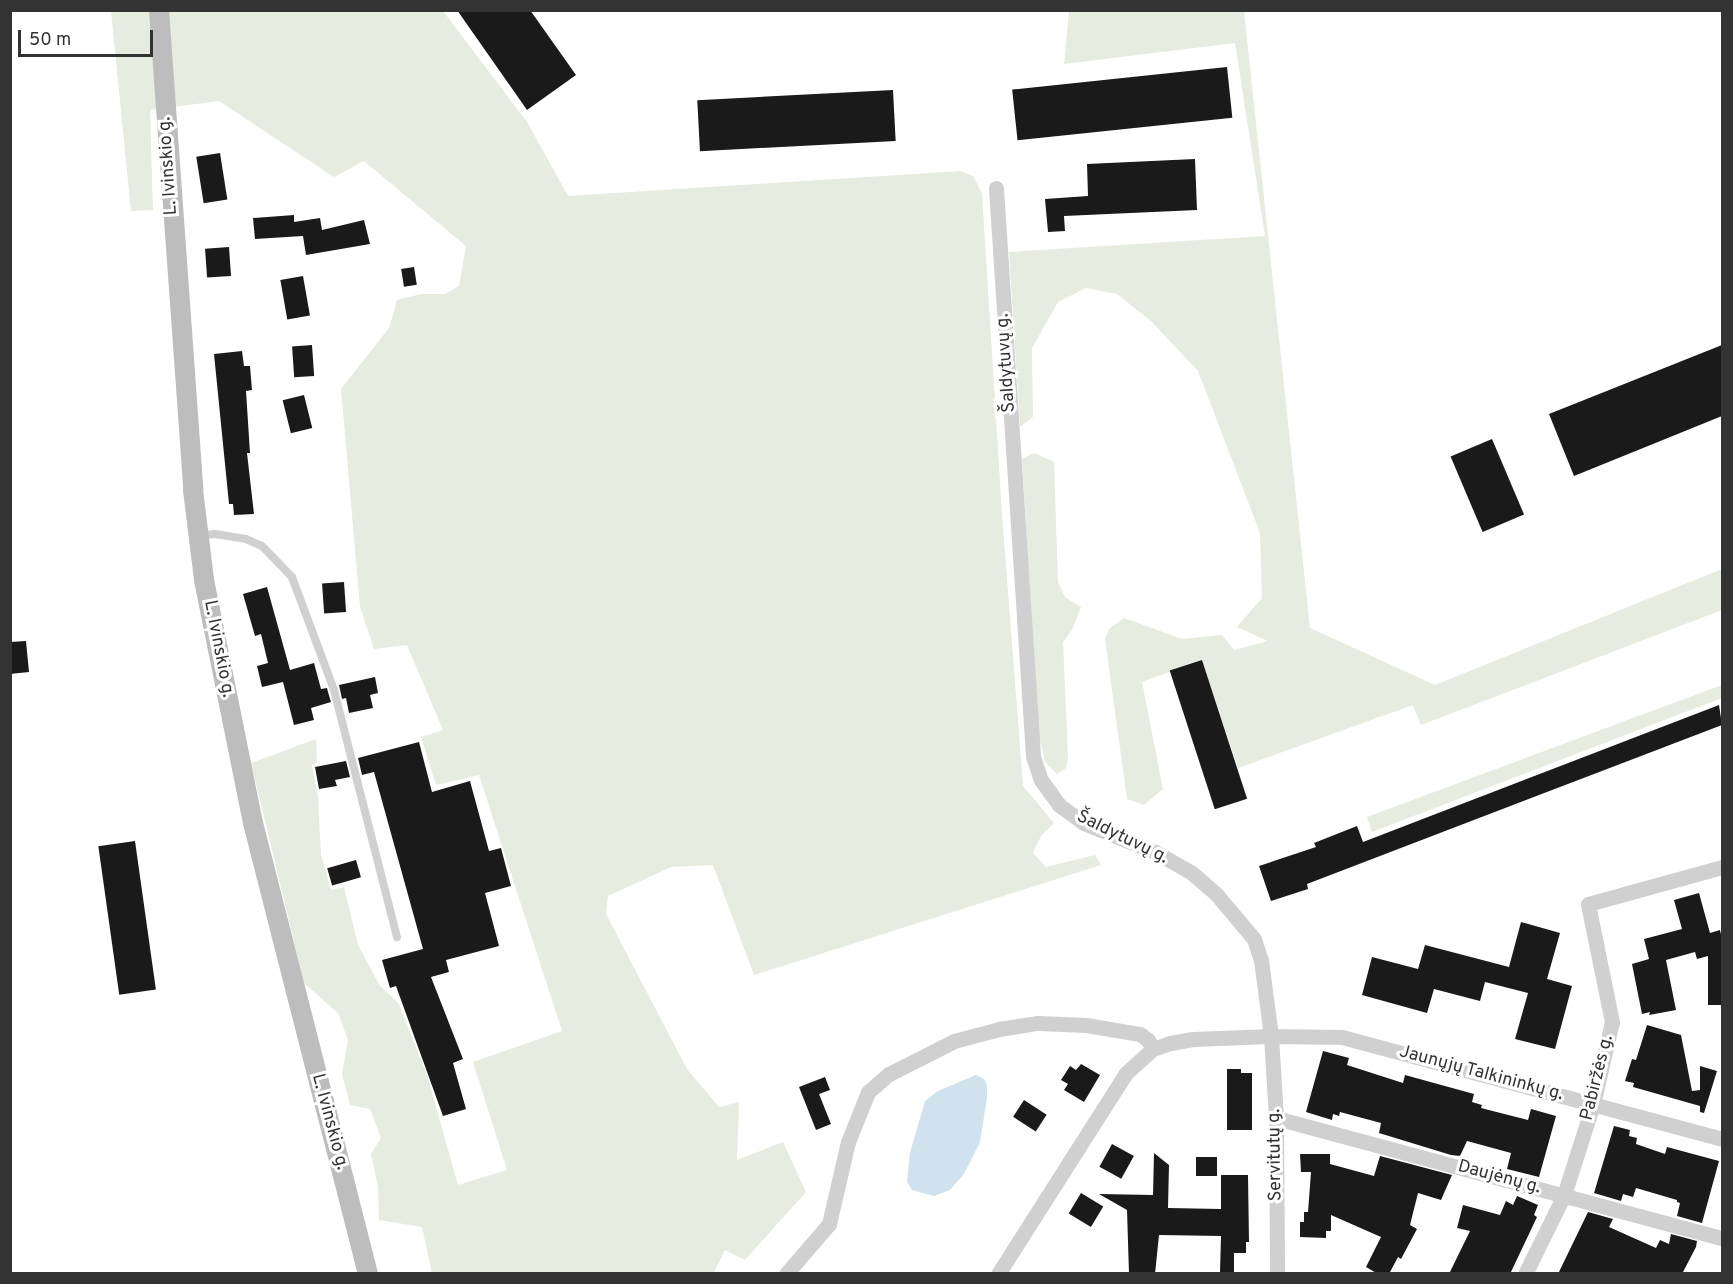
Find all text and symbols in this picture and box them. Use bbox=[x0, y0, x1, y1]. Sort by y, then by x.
scale bar bbox=[21, 18, 156, 56]
text: 50 m bbox=[29, 29, 71, 52]
street label: L. Ivinskio g. bbox=[155, 116, 183, 216]
street label: Šaldytuvų g. bbox=[993, 313, 1021, 413]
street label: L. Ivinskio g. bbox=[198, 599, 238, 699]
street label: Šaldytuvų g. bbox=[1073, 807, 1171, 869]
street label: Pabiržės g. bbox=[1577, 1033, 1619, 1123]
street label: Jaunųjų Talkininkų g. bbox=[1396, 1042, 1566, 1106]
street label: L. Ivinskio g. bbox=[306, 1072, 352, 1172]
street label: Servitutų g. bbox=[1264, 1109, 1288, 1201]
street label: Daujėnų g. bbox=[1455, 1157, 1543, 1199]

